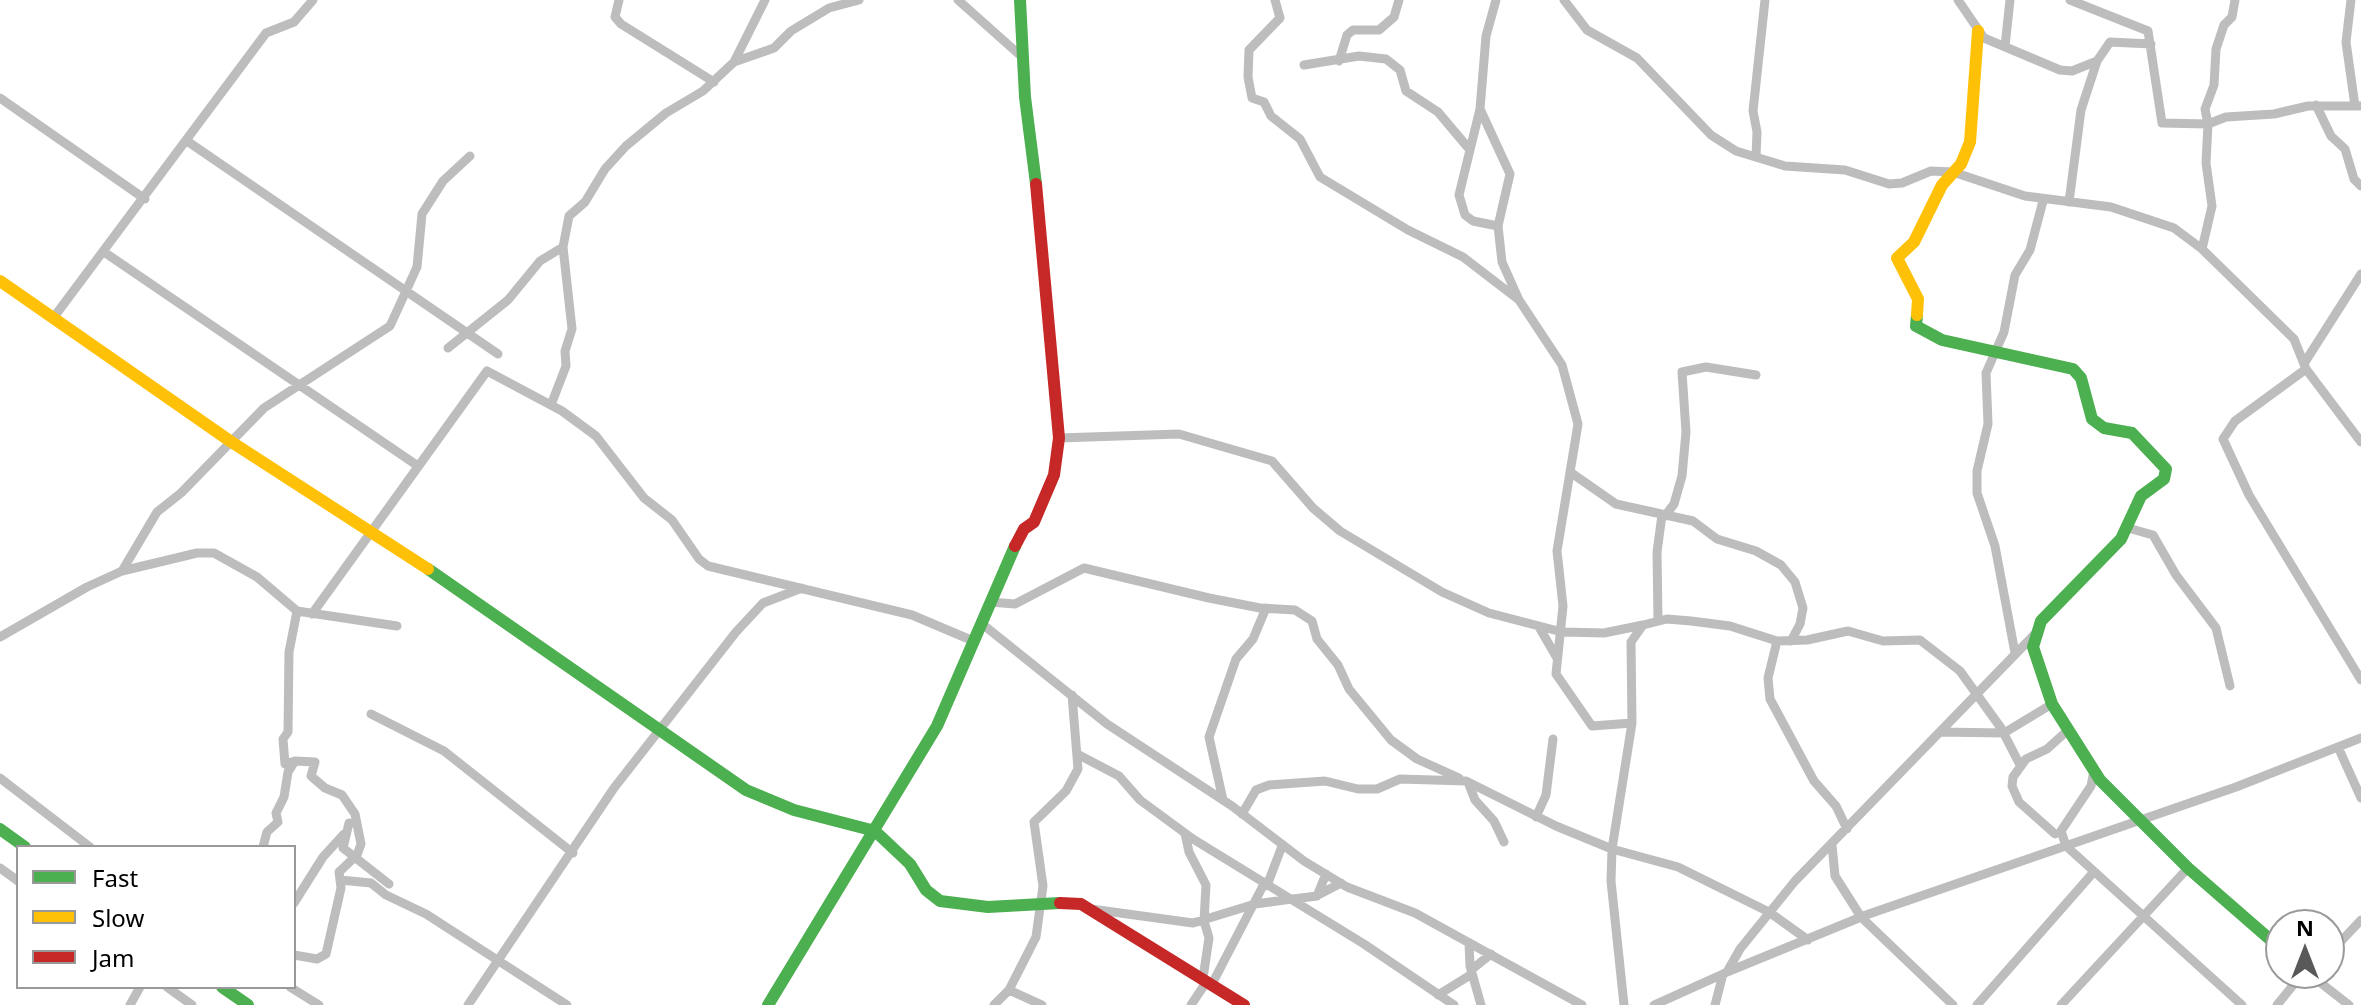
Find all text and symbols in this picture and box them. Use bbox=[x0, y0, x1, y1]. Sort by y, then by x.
legend bbox=[16, 845, 296, 989]
text: Fast bbox=[92, 861, 138, 894]
text: Slow bbox=[92, 901, 144, 934]
north arrow bbox=[2265, 909, 2345, 989]
text: N bbox=[2296, 912, 2314, 942]
text: Jam bbox=[92, 941, 134, 974]

